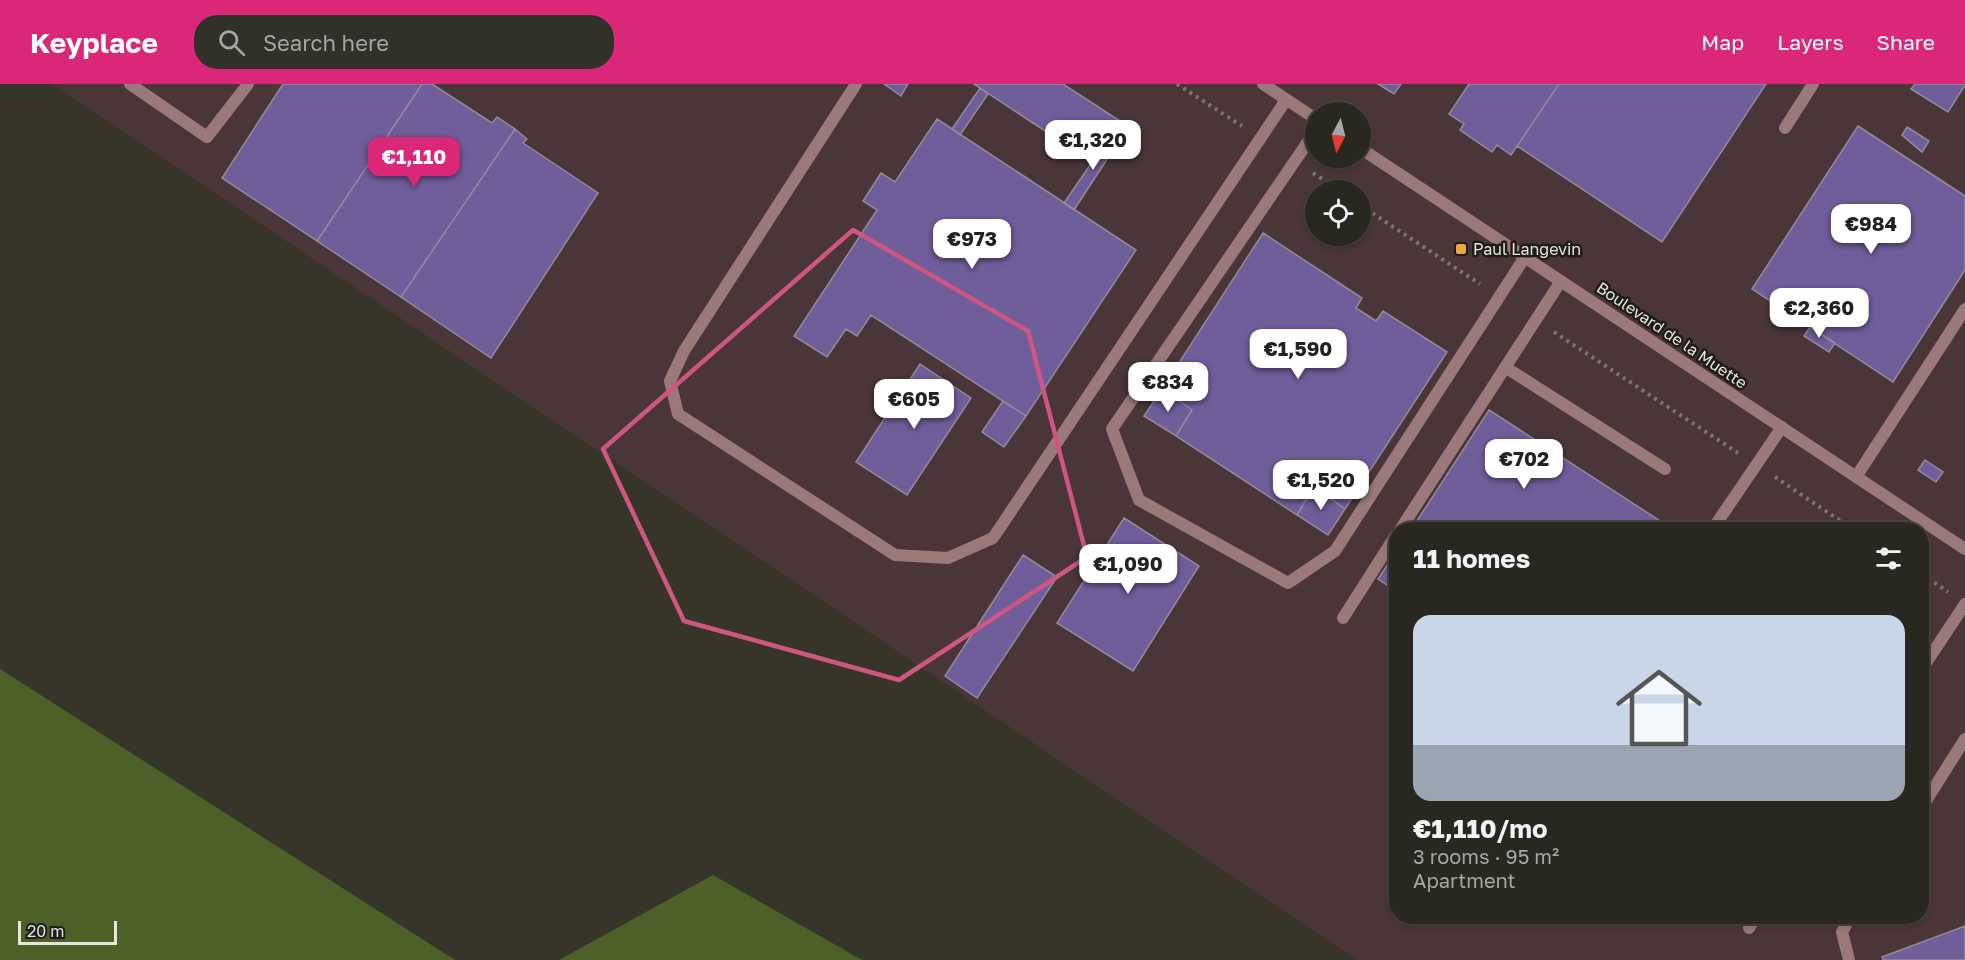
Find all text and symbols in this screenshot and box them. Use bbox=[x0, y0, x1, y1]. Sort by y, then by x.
search box bbox=[194, 15, 614, 69]
text: Keyplace bbox=[30, 26, 158, 59]
icon: search bbox=[215, 26, 248, 59]
text: Search here bbox=[263, 29, 389, 56]
text: Map bbox=[1701, 29, 1744, 55]
text: Layers bbox=[1777, 29, 1844, 55]
text: Share bbox=[1877, 29, 1935, 55]
north arrow bbox=[1305, 102, 1371, 168]
map controls bbox=[1305, 102, 1371, 246]
pin: €1,320 bbox=[1044, 120, 1142, 171]
text: €1,320 bbox=[1059, 127, 1127, 151]
pin: €1,110 bbox=[365, 137, 463, 188]
text: €1,110 bbox=[382, 144, 446, 168]
button: locate bbox=[1305, 180, 1371, 246]
pin: €984 bbox=[1835, 204, 1907, 255]
text: €984 bbox=[1845, 211, 1897, 235]
pin: €973 bbox=[936, 219, 1008, 270]
text: €973 bbox=[947, 226, 997, 250]
place label: Paul Langevin bbox=[1473, 239, 1581, 259]
marker: Paul Langevin bbox=[1454, 242, 1468, 256]
street label: Boulevard de la Muette bbox=[1593, 277, 1751, 393]
pin: €2,360 bbox=[1770, 288, 1868, 339]
text: €2,360 bbox=[1784, 295, 1854, 319]
pin: €1,590 bbox=[1249, 329, 1347, 380]
text: €1,590 bbox=[1264, 336, 1332, 360]
pin: €834 bbox=[1132, 362, 1204, 413]
text: €834 bbox=[1142, 369, 1194, 393]
pin: €605 bbox=[878, 379, 950, 430]
text: €605 bbox=[888, 386, 940, 410]
pin: €702 bbox=[1488, 439, 1560, 490]
text: €702 bbox=[1499, 446, 1549, 470]
pin: €1,520 bbox=[1272, 460, 1370, 511]
text: €1,520 bbox=[1287, 467, 1355, 491]
icon: filters bbox=[1872, 542, 1905, 575]
text: 11 homes bbox=[1413, 543, 1530, 574]
pin: €1,090 bbox=[1079, 544, 1177, 595]
text: €1,090 bbox=[1093, 551, 1163, 575]
icon: home bbox=[1605, 654, 1713, 762]
text: €1,110/mo bbox=[1413, 813, 1548, 844]
text: 3 rooms · 95 m² bbox=[1413, 844, 1559, 868]
text: Apartment bbox=[1413, 868, 1516, 892]
scale bar bbox=[18, 918, 117, 946]
text: 20 m bbox=[27, 921, 64, 941]

